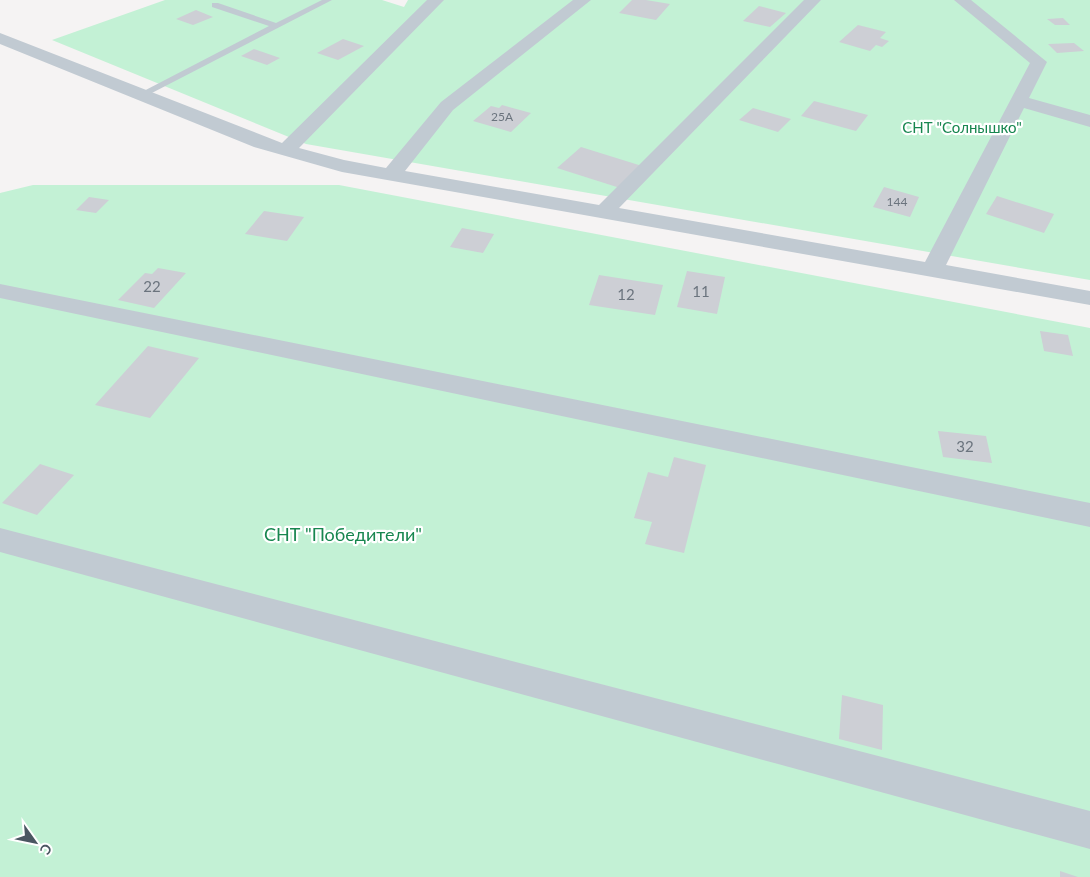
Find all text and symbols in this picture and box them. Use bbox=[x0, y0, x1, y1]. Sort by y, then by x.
house number: 25А bbox=[491, 109, 514, 124]
park label: СНТ "Солнышко" bbox=[902, 118, 1022, 136]
house number: 144 bbox=[887, 194, 907, 209]
house number: 22 bbox=[143, 277, 161, 295]
house number: 11 bbox=[692, 282, 710, 300]
house number: 12 bbox=[617, 285, 635, 303]
house number: 32 bbox=[956, 437, 974, 455]
park label: СНТ "Победители" bbox=[264, 523, 422, 545]
north arrow bbox=[10, 817, 60, 867]
text: С bbox=[36, 841, 56, 858]

